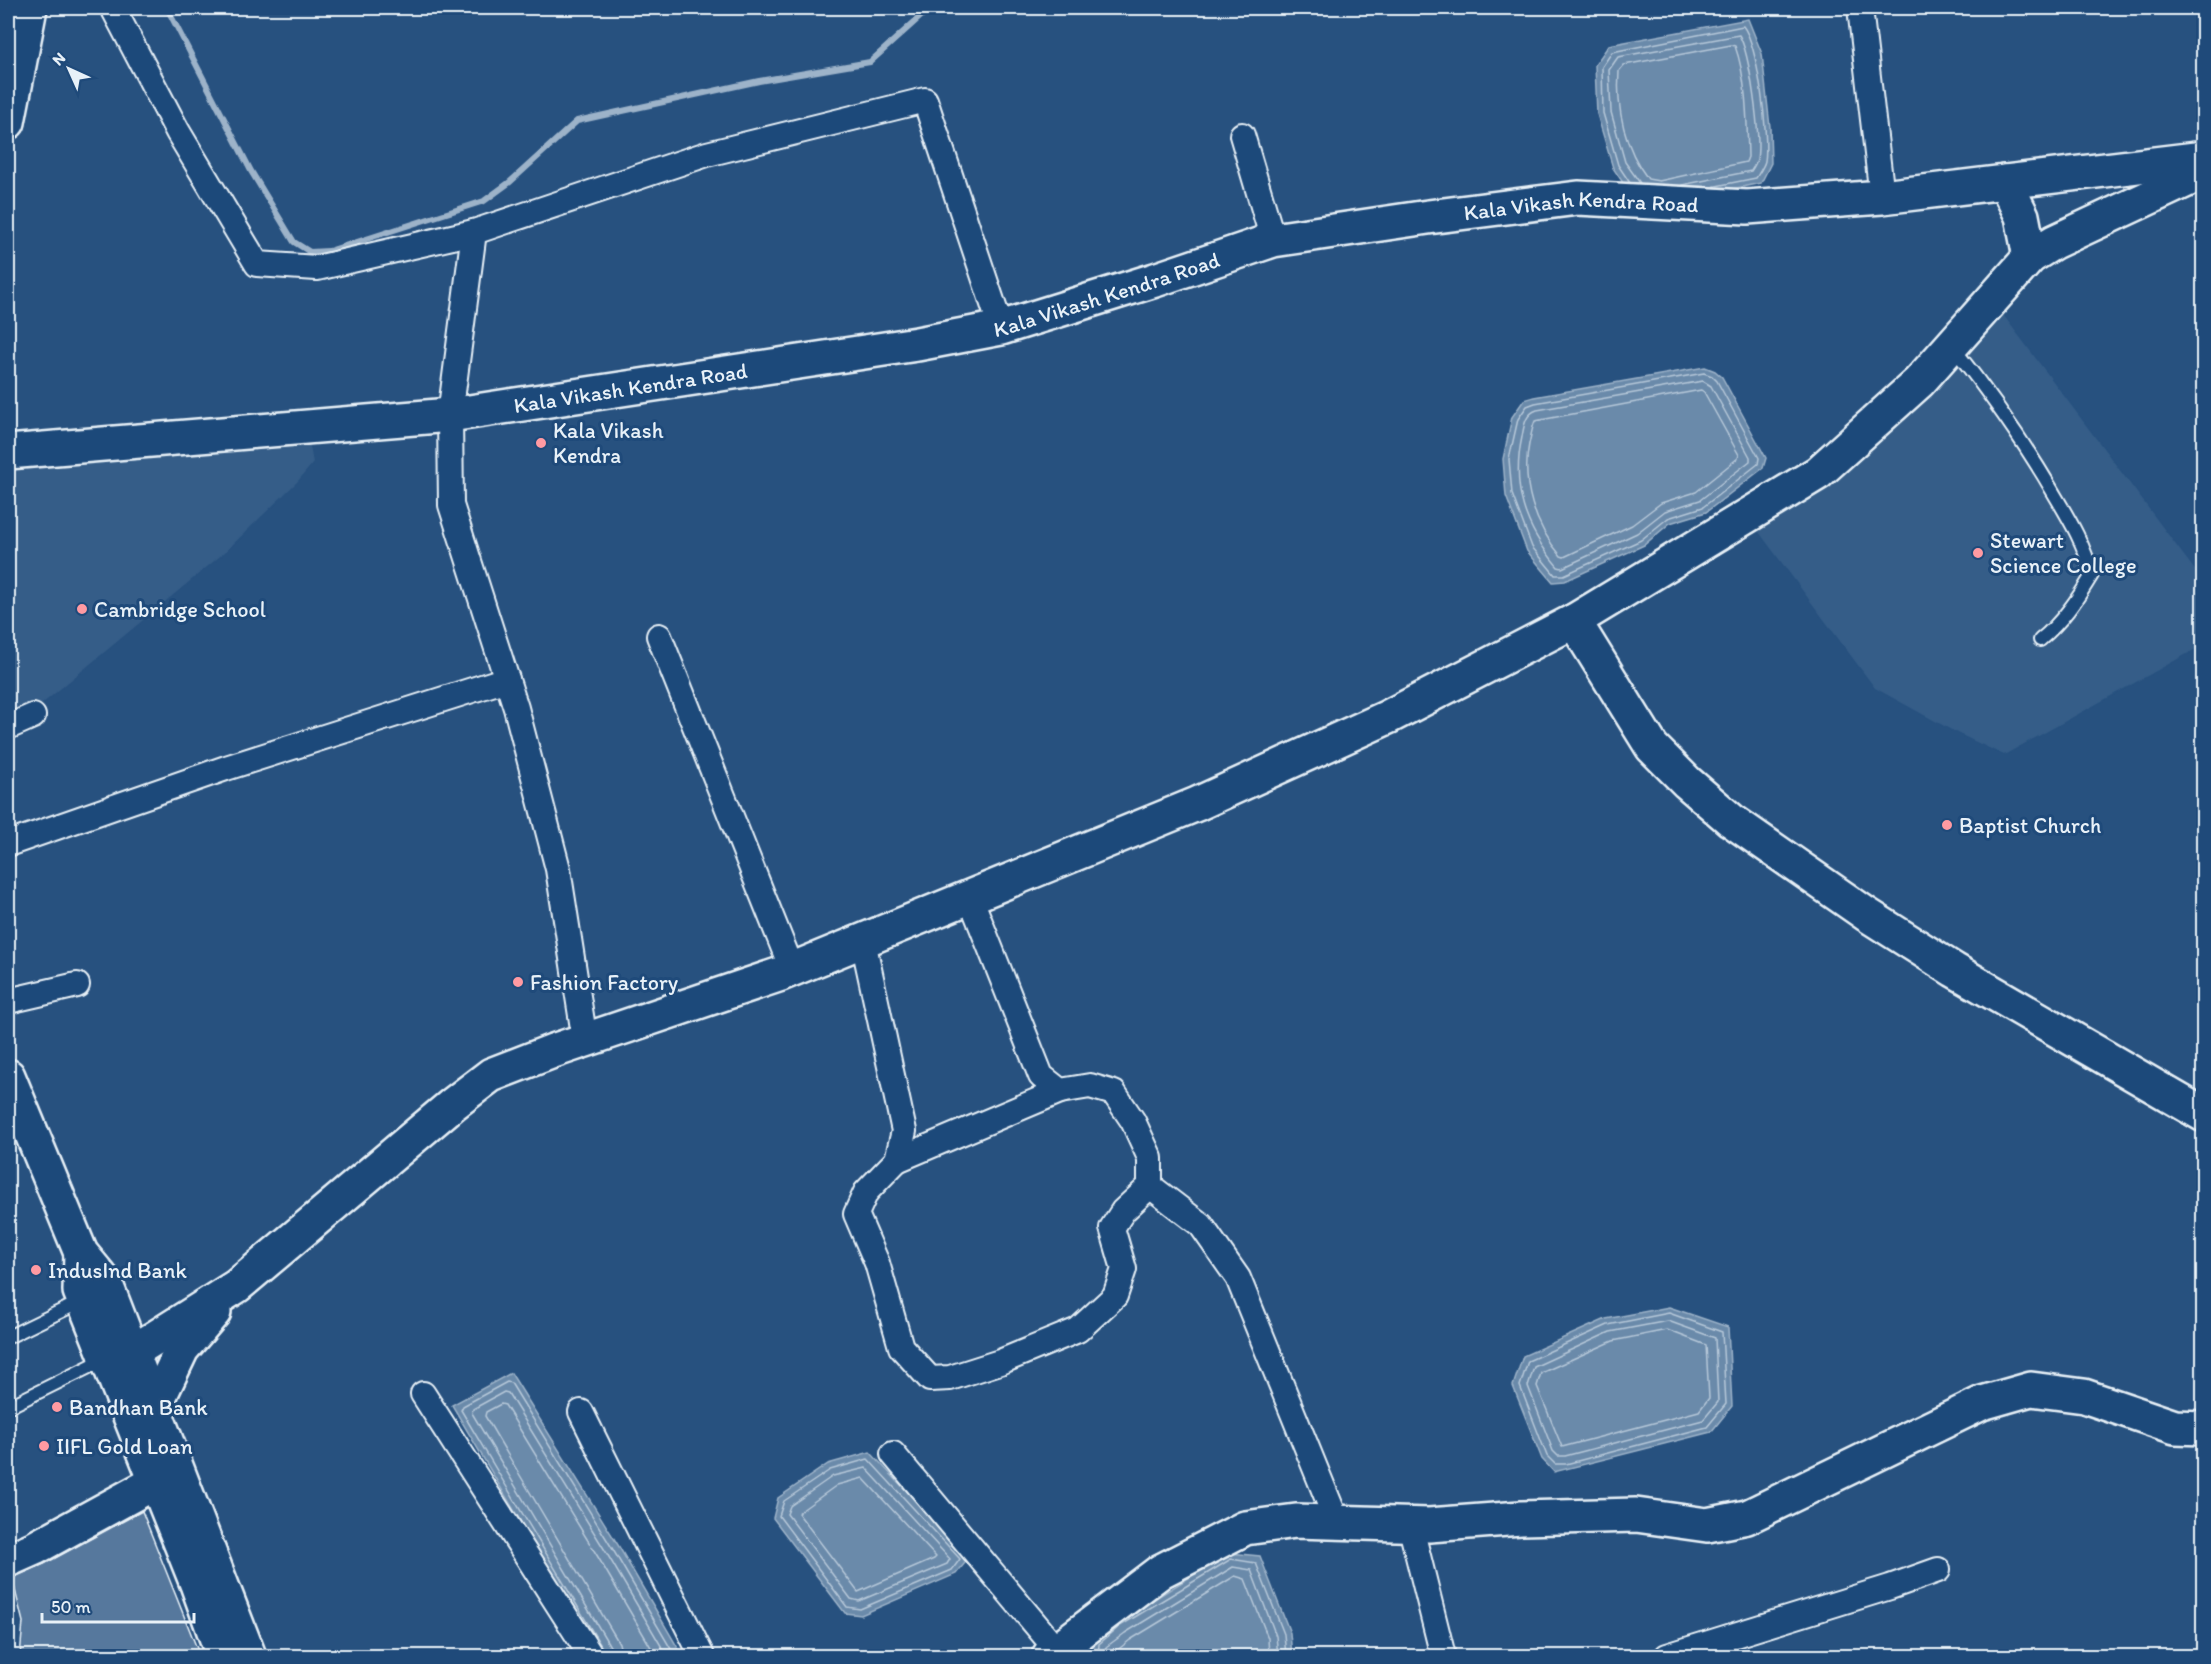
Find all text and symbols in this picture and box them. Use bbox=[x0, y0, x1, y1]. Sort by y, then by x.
north arrow bbox=[39, 39, 99, 99]
text: N bbox=[48, 48, 69, 69]
street label: Kala Vikash Kendra Road bbox=[1462, 185, 1699, 226]
street label: Kala Vikash Kendra Road bbox=[991, 246, 1223, 343]
street label: Kala Vikash Kendra Road bbox=[512, 357, 749, 419]
place label: Kala Vikash Kendra bbox=[553, 417, 664, 469]
marker: Kala Vikash Kendra bbox=[534, 436, 548, 450]
place label: Stewart Science College bbox=[1990, 527, 2137, 579]
marker: Stewart Science College bbox=[1971, 546, 1985, 560]
place label: Cambridge School bbox=[94, 596, 266, 623]
marker: Cambridge School bbox=[75, 602, 89, 616]
place label: Baptist Church bbox=[1959, 812, 2101, 839]
marker: Baptist Church bbox=[1940, 818, 1954, 832]
place label: Fashion Factory bbox=[530, 969, 679, 996]
marker: Fashion Factory bbox=[511, 975, 525, 989]
place label: IndusInd Bank bbox=[48, 1257, 187, 1284]
marker: IndusInd Bank bbox=[29, 1263, 43, 1277]
place label: Bandhan Bank bbox=[69, 1394, 208, 1421]
marker: Bandhan Bank bbox=[50, 1400, 64, 1414]
place label: IIFL Gold Loan bbox=[56, 1433, 193, 1460]
marker: IIFL Gold Loan bbox=[37, 1439, 51, 1453]
scale bar bbox=[42, 1586, 194, 1624]
text: 50 m bbox=[51, 1596, 91, 1618]

